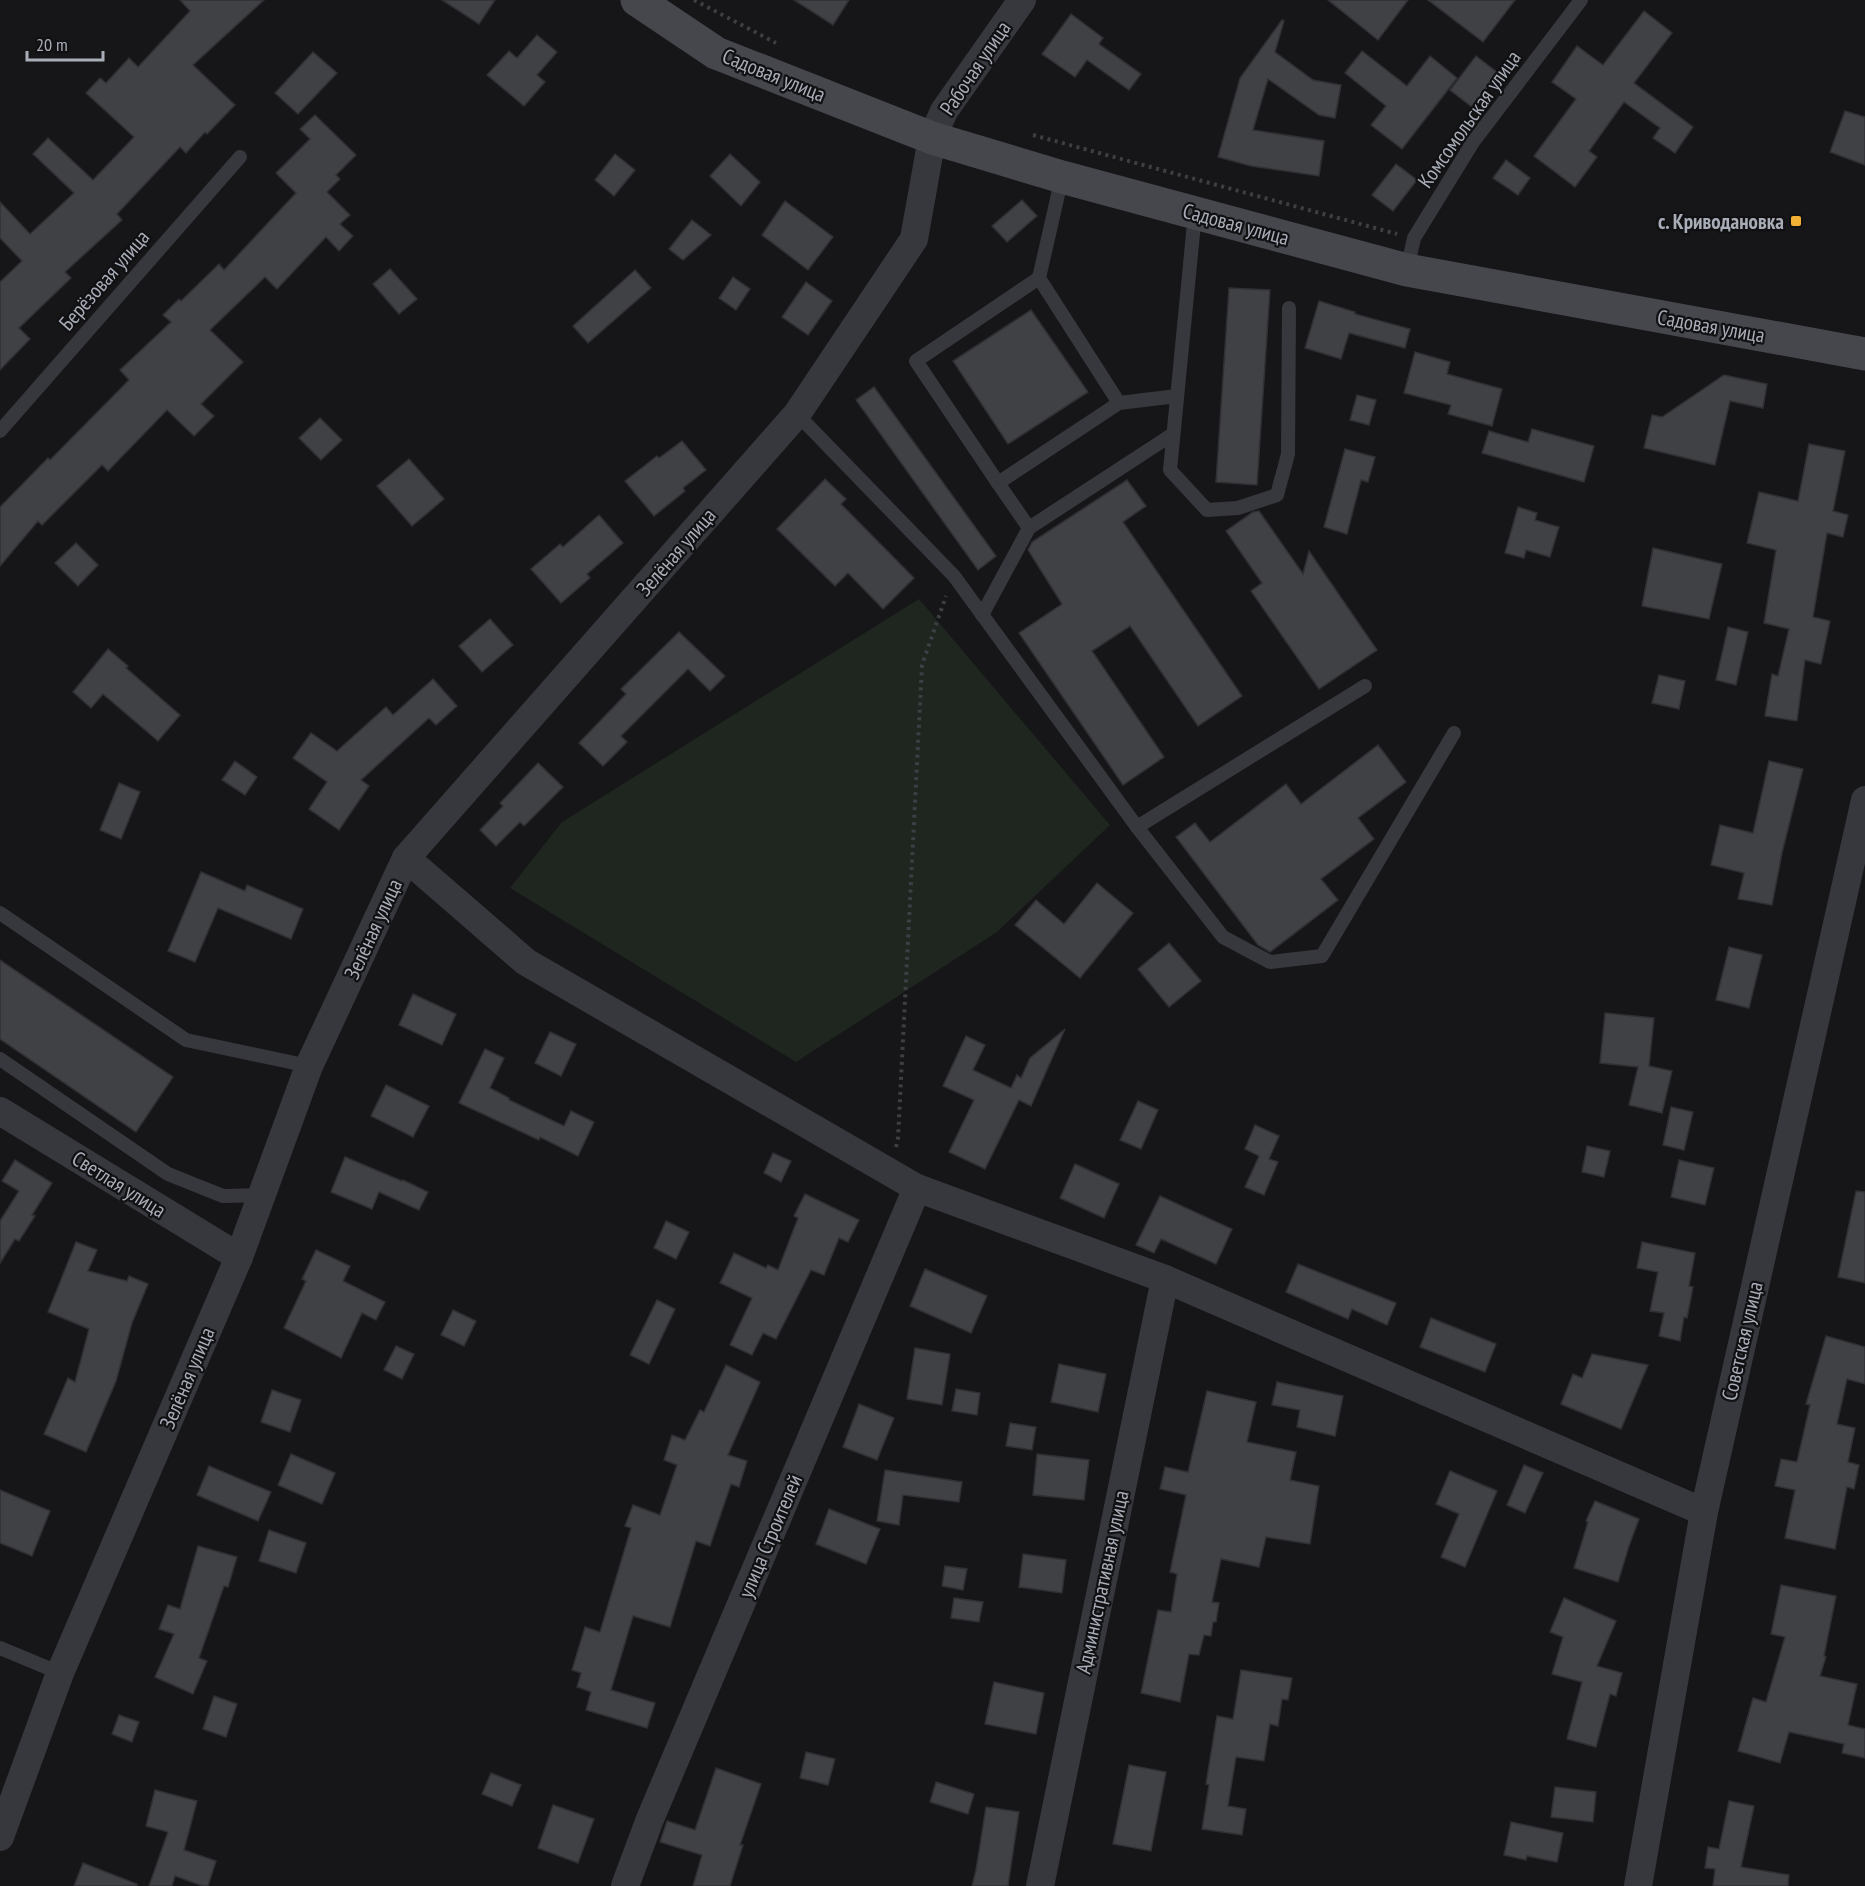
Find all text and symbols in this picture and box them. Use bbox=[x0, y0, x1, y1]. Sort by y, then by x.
street label: Рабочая улица bbox=[934, 16, 1016, 120]
scale bar bbox=[27, 24, 104, 62]
text: 20 m bbox=[36, 33, 68, 56]
street label: Садовая улица bbox=[719, 42, 829, 108]
street label: Комсомольская улица bbox=[1412, 45, 1526, 193]
street label: Садовая улица bbox=[1180, 197, 1292, 251]
place label: с. Криводановка bbox=[1658, 208, 1784, 235]
marker: с. Криводановка bbox=[1789, 214, 1803, 228]
street label: Берёзовая улица bbox=[53, 224, 155, 336]
street label: Садовая улица bbox=[1655, 303, 1767, 349]
street label: Зелёная улица bbox=[630, 502, 722, 602]
street label: Зелёная улица bbox=[338, 874, 408, 984]
street label: Светлая улица bbox=[67, 1145, 171, 1223]
street label: Советская улица bbox=[1715, 1279, 1769, 1403]
street label: Зелёная улица bbox=[154, 1323, 220, 1433]
street label: улица Строителей bbox=[732, 1470, 808, 1602]
street label: Административная улица bbox=[1069, 1488, 1135, 1676]

